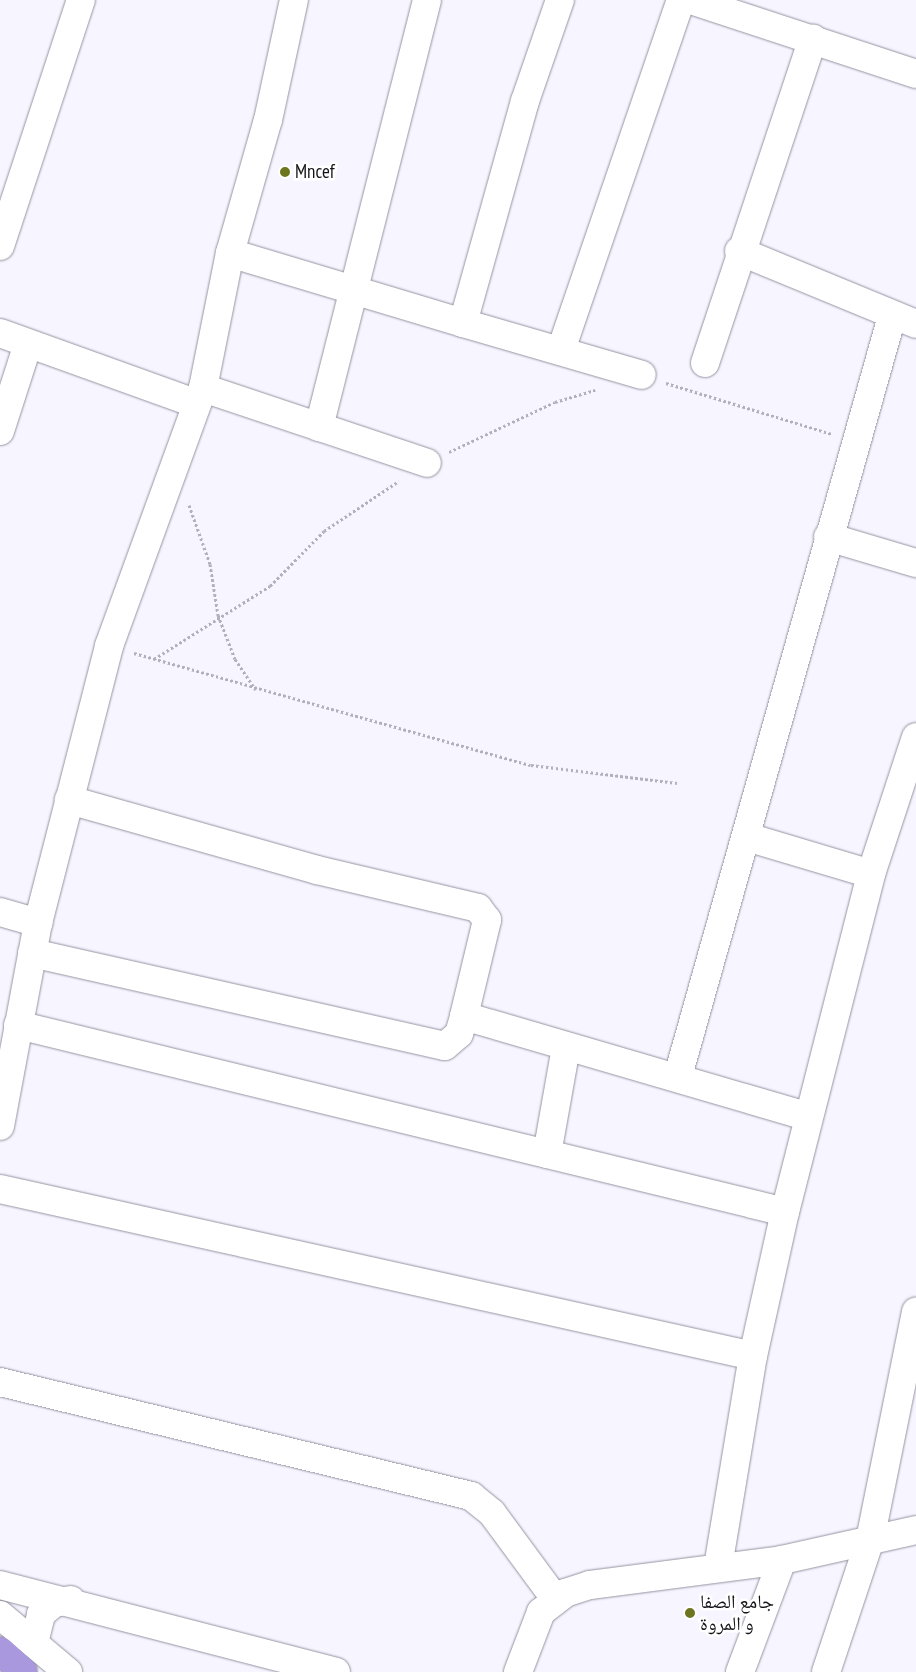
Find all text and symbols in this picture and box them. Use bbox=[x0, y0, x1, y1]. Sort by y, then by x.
place label: Mncef bbox=[295, 161, 335, 183]
marker: Mncef bbox=[279, 166, 291, 178]
place label: جامع الصفا و المروة bbox=[700, 1591, 774, 1635]
marker: جامع الصفا و المروة bbox=[684, 1607, 696, 1619]

